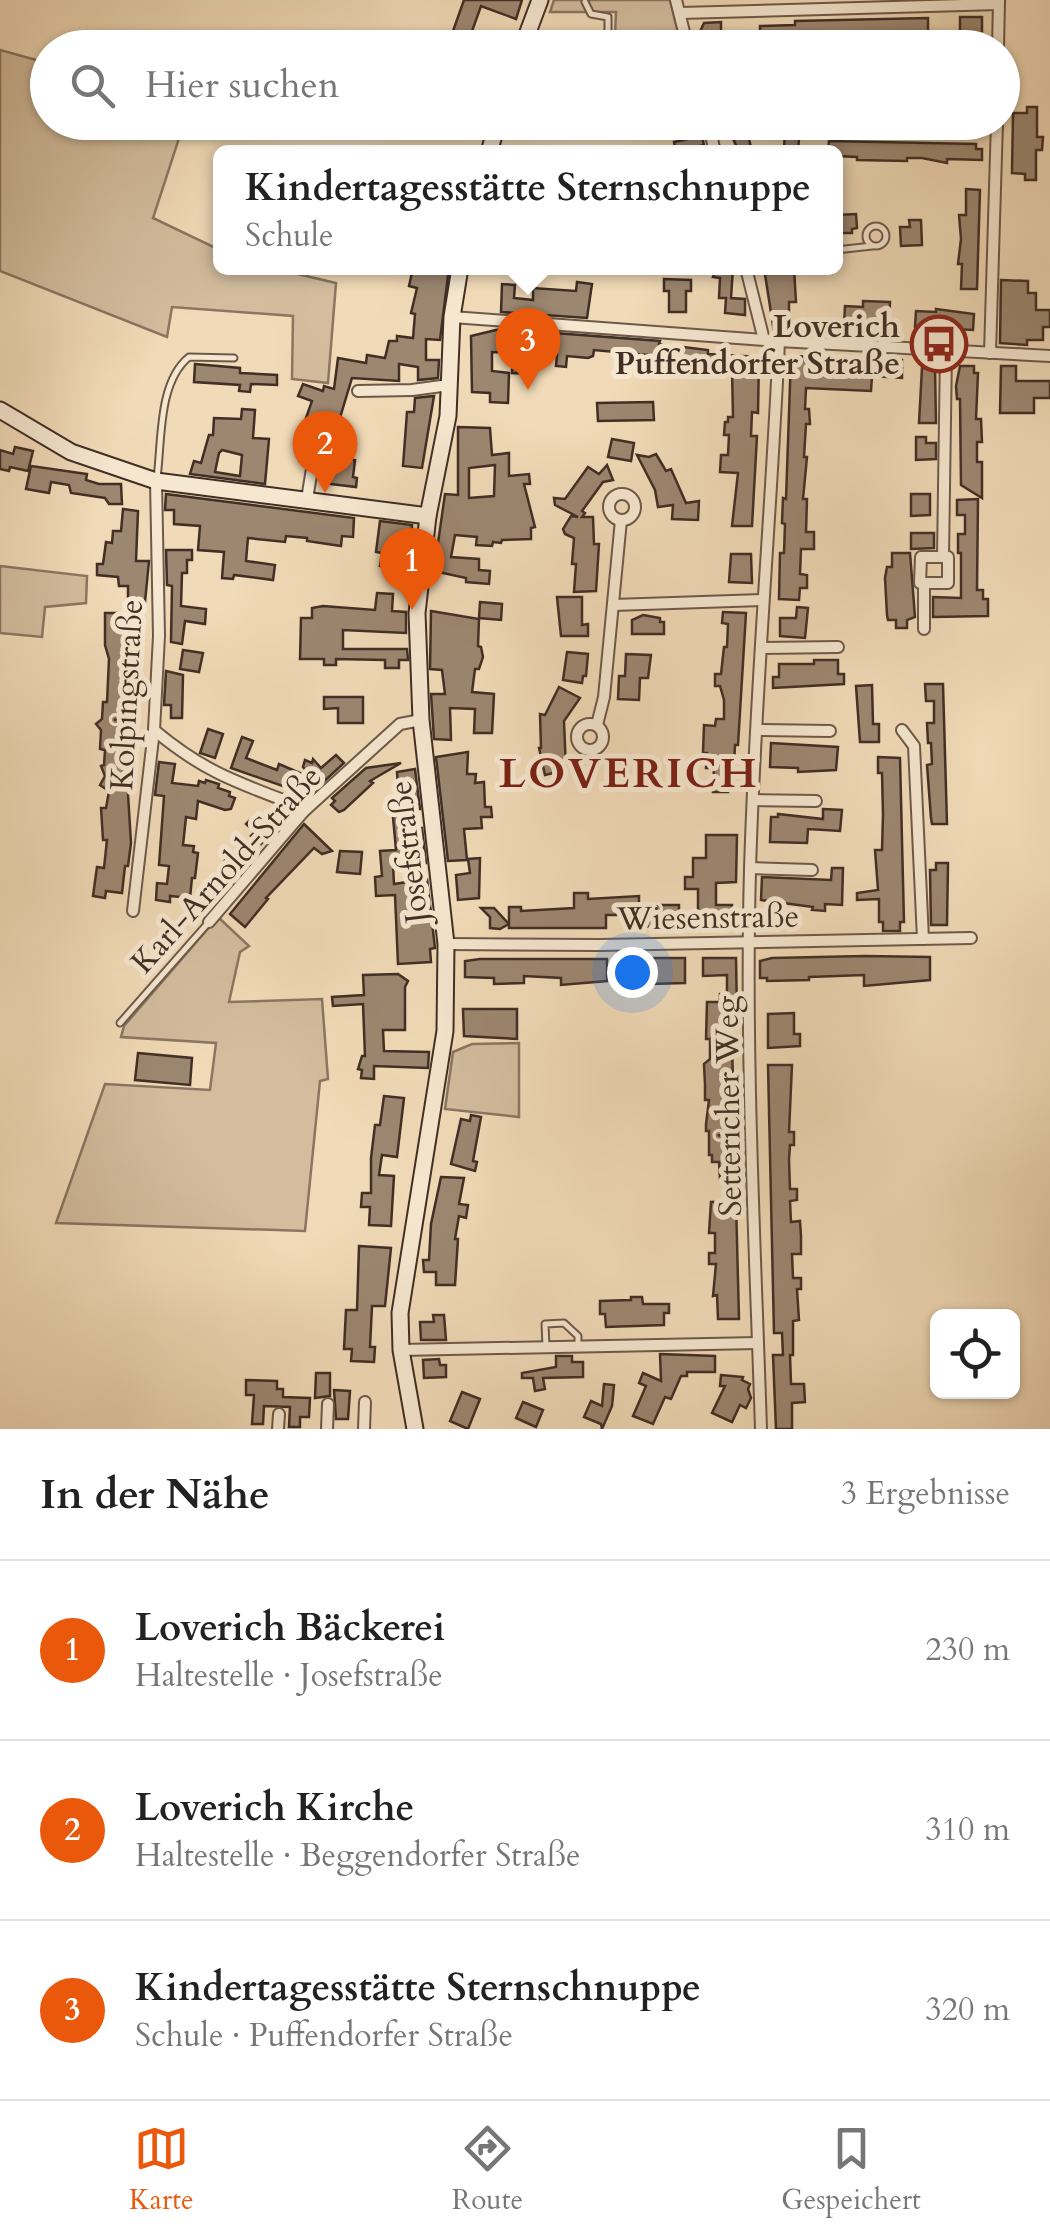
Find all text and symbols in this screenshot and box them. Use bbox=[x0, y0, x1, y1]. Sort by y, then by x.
search box bbox=[30, 30, 1020, 140]
icon: search bbox=[65, 58, 120, 113]
text: Hier suchen bbox=[145, 59, 339, 111]
popup bbox=[213, 145, 843, 275]
text: Kindertagesstätte Sternschnuppe bbox=[245, 162, 811, 214]
text: Schule bbox=[245, 214, 334, 258]
place label: Loverich Puffendorfer Straße bbox=[615, 305, 900, 386]
pin: 3 bbox=[496, 308, 560, 390]
bus stop icon: Loverich Puffendorfer Straße bbox=[909, 314, 969, 374]
pin: 2 bbox=[292, 410, 358, 493]
pin: 1 bbox=[380, 528, 444, 610]
street label: Kolpingstraße bbox=[100, 598, 154, 792]
district label: LOVERICH bbox=[499, 745, 759, 802]
street label: Karl-Arnold-Straße bbox=[121, 756, 332, 983]
street label: Josefstraße bbox=[378, 778, 440, 930]
street label: Wiesenstraße bbox=[616, 894, 799, 942]
your location bbox=[607, 947, 658, 998]
street label: Settericher Weg bbox=[705, 995, 753, 1217]
map controls bbox=[930, 1309, 1020, 1399]
button: locate bbox=[930, 1309, 1020, 1399]
text: In der Nähe bbox=[40, 1466, 270, 1523]
text: 3 Ergebnisse bbox=[841, 1472, 1010, 1516]
text: Loverich Bäckerei bbox=[135, 1602, 445, 1654]
text: 1 bbox=[64, 1628, 81, 1672]
text: 230 m bbox=[925, 1628, 1010, 1672]
text: Haltestelle · Josefstraße bbox=[135, 1654, 443, 1698]
text: Loverich Kirche bbox=[135, 1782, 414, 1834]
text: 2 bbox=[64, 1808, 81, 1852]
text: 310 m bbox=[925, 1808, 1010, 1852]
text: Haltestelle · Beggendorfer Straße bbox=[135, 1834, 580, 1878]
text: Kindertagesstätte Sternschnuppe bbox=[135, 1962, 701, 2014]
text: 3 bbox=[64, 1988, 81, 2032]
text: 320 m bbox=[925, 1988, 1010, 2032]
text: Schule · Puffendorfer Straße bbox=[135, 2014, 513, 2058]
tab: Karte bbox=[129, 2121, 194, 2219]
tab: Route bbox=[452, 2121, 523, 2219]
tab: Gespeichert bbox=[781, 2121, 921, 2219]

